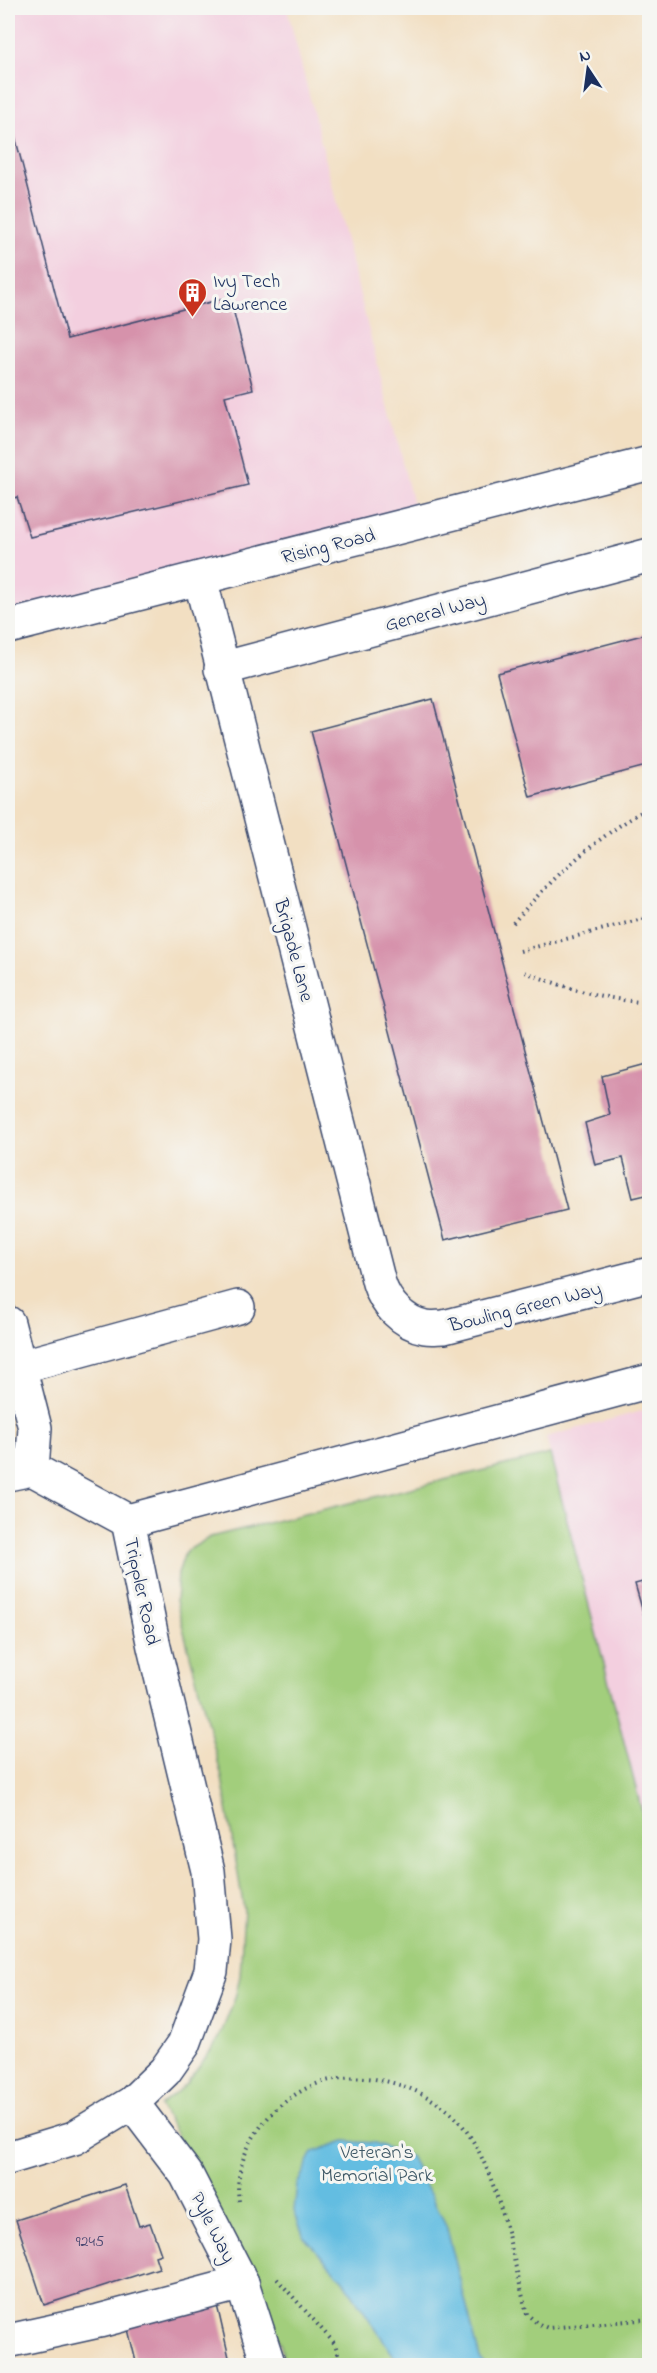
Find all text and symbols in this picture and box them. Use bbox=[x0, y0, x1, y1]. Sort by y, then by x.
north arrow bbox=[558, 39, 618, 99]
text: N bbox=[577, 43, 593, 69]
place label: Ivy Tech Lawrence bbox=[213, 268, 287, 320]
building icon: Ivy Tech Lawrence bbox=[176, 276, 208, 318]
street label: Rising Road bbox=[279, 522, 379, 574]
street label: General Way bbox=[382, 586, 489, 641]
street label: Brigade Lane bbox=[264, 895, 320, 1006]
street label: Bowling Green Way bbox=[445, 1275, 605, 1343]
street label: Trippler Road bbox=[115, 1535, 166, 1648]
park label: Veteran's Memorial Park bbox=[321, 2139, 433, 2191]
street label: Pyle Way bbox=[182, 2188, 242, 2269]
house number: 9245 bbox=[76, 2230, 104, 2254]

